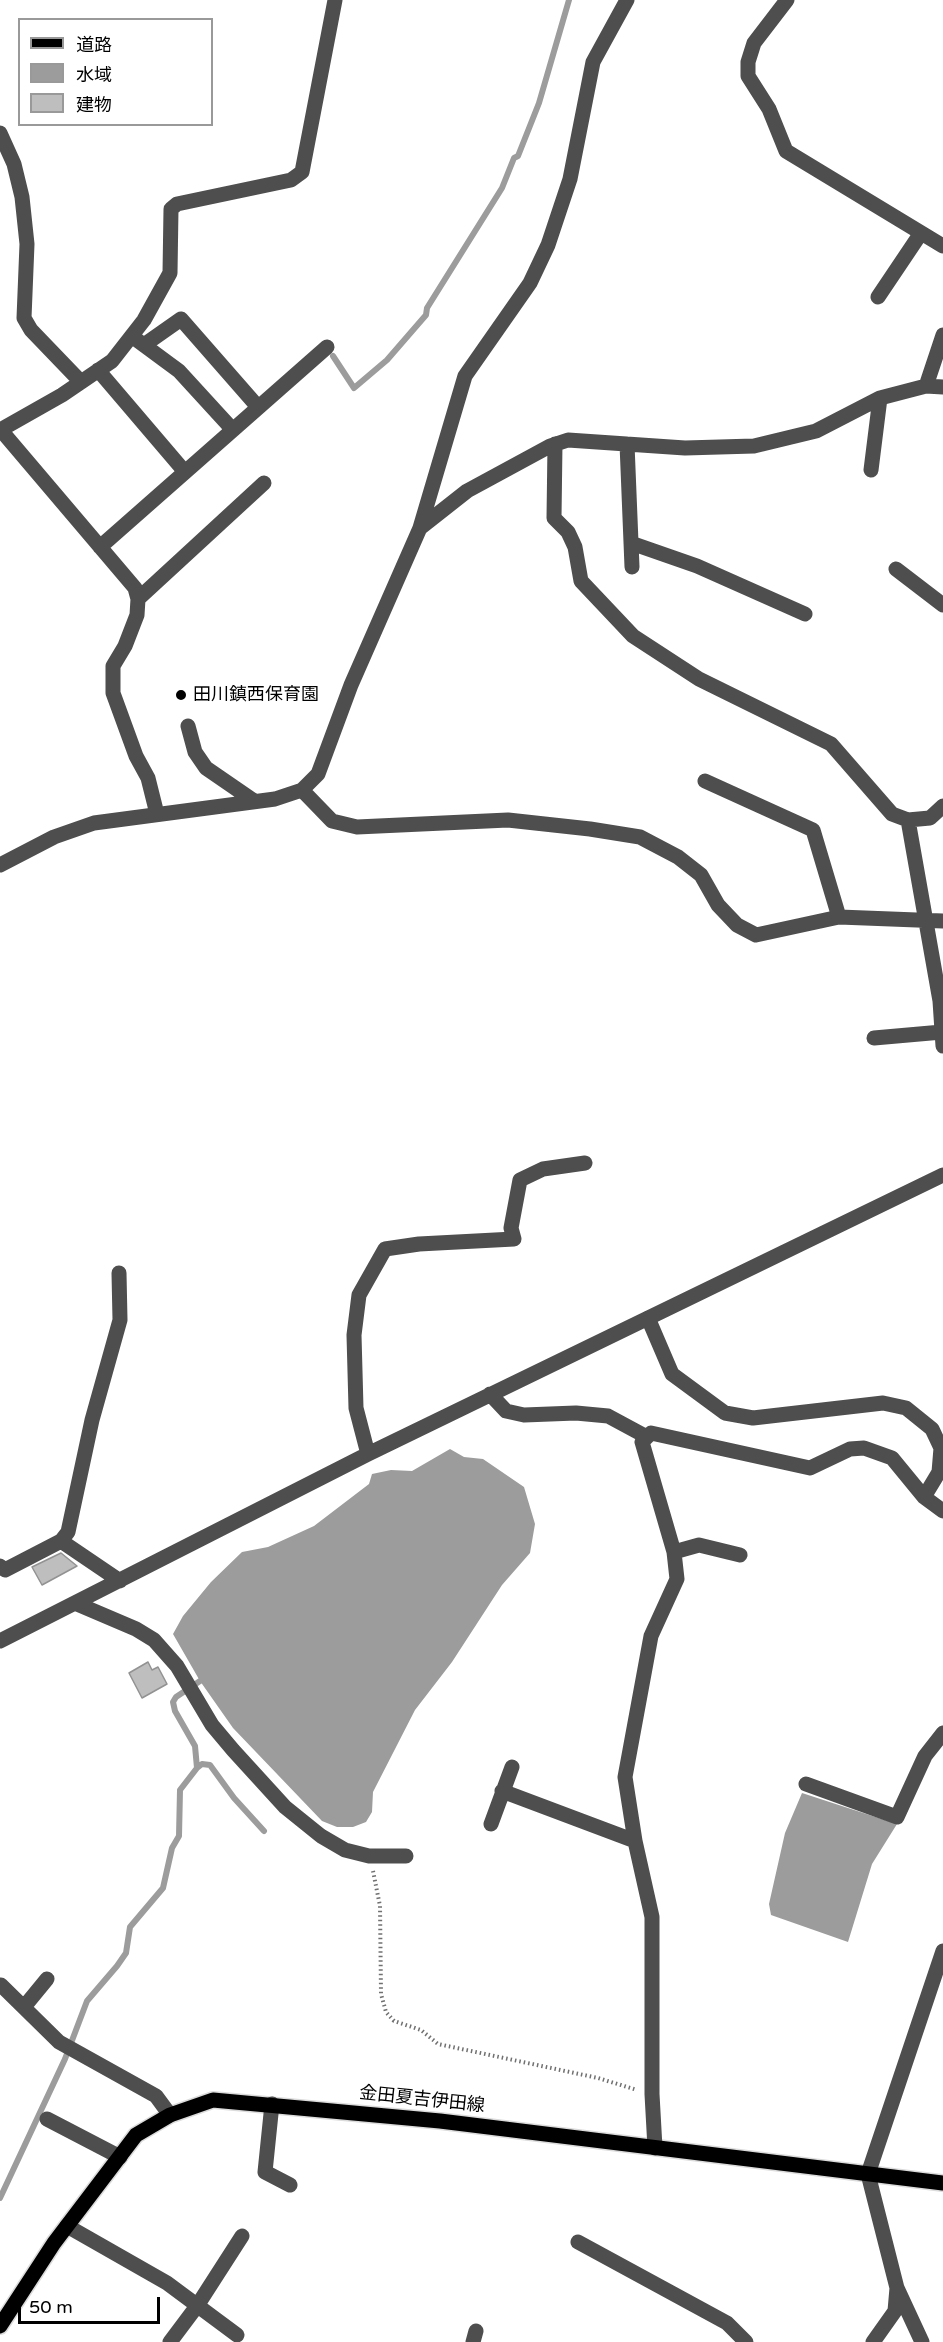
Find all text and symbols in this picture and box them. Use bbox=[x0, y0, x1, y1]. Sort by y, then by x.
legend bbox=[18, 18, 213, 126]
text: 道路 bbox=[76, 34, 112, 56]
text: 水域 bbox=[76, 64, 112, 86]
text: 建物 bbox=[76, 94, 112, 116]
place label: 田川鎮西保育園 bbox=[193, 684, 319, 706]
marker: 田川鎮西保育園 bbox=[174, 688, 188, 702]
street label: 金田夏吉伊田線 bbox=[358, 2083, 486, 2117]
scale bar bbox=[21, 2285, 164, 2323]
text: 50 m bbox=[29, 2296, 73, 2318]

